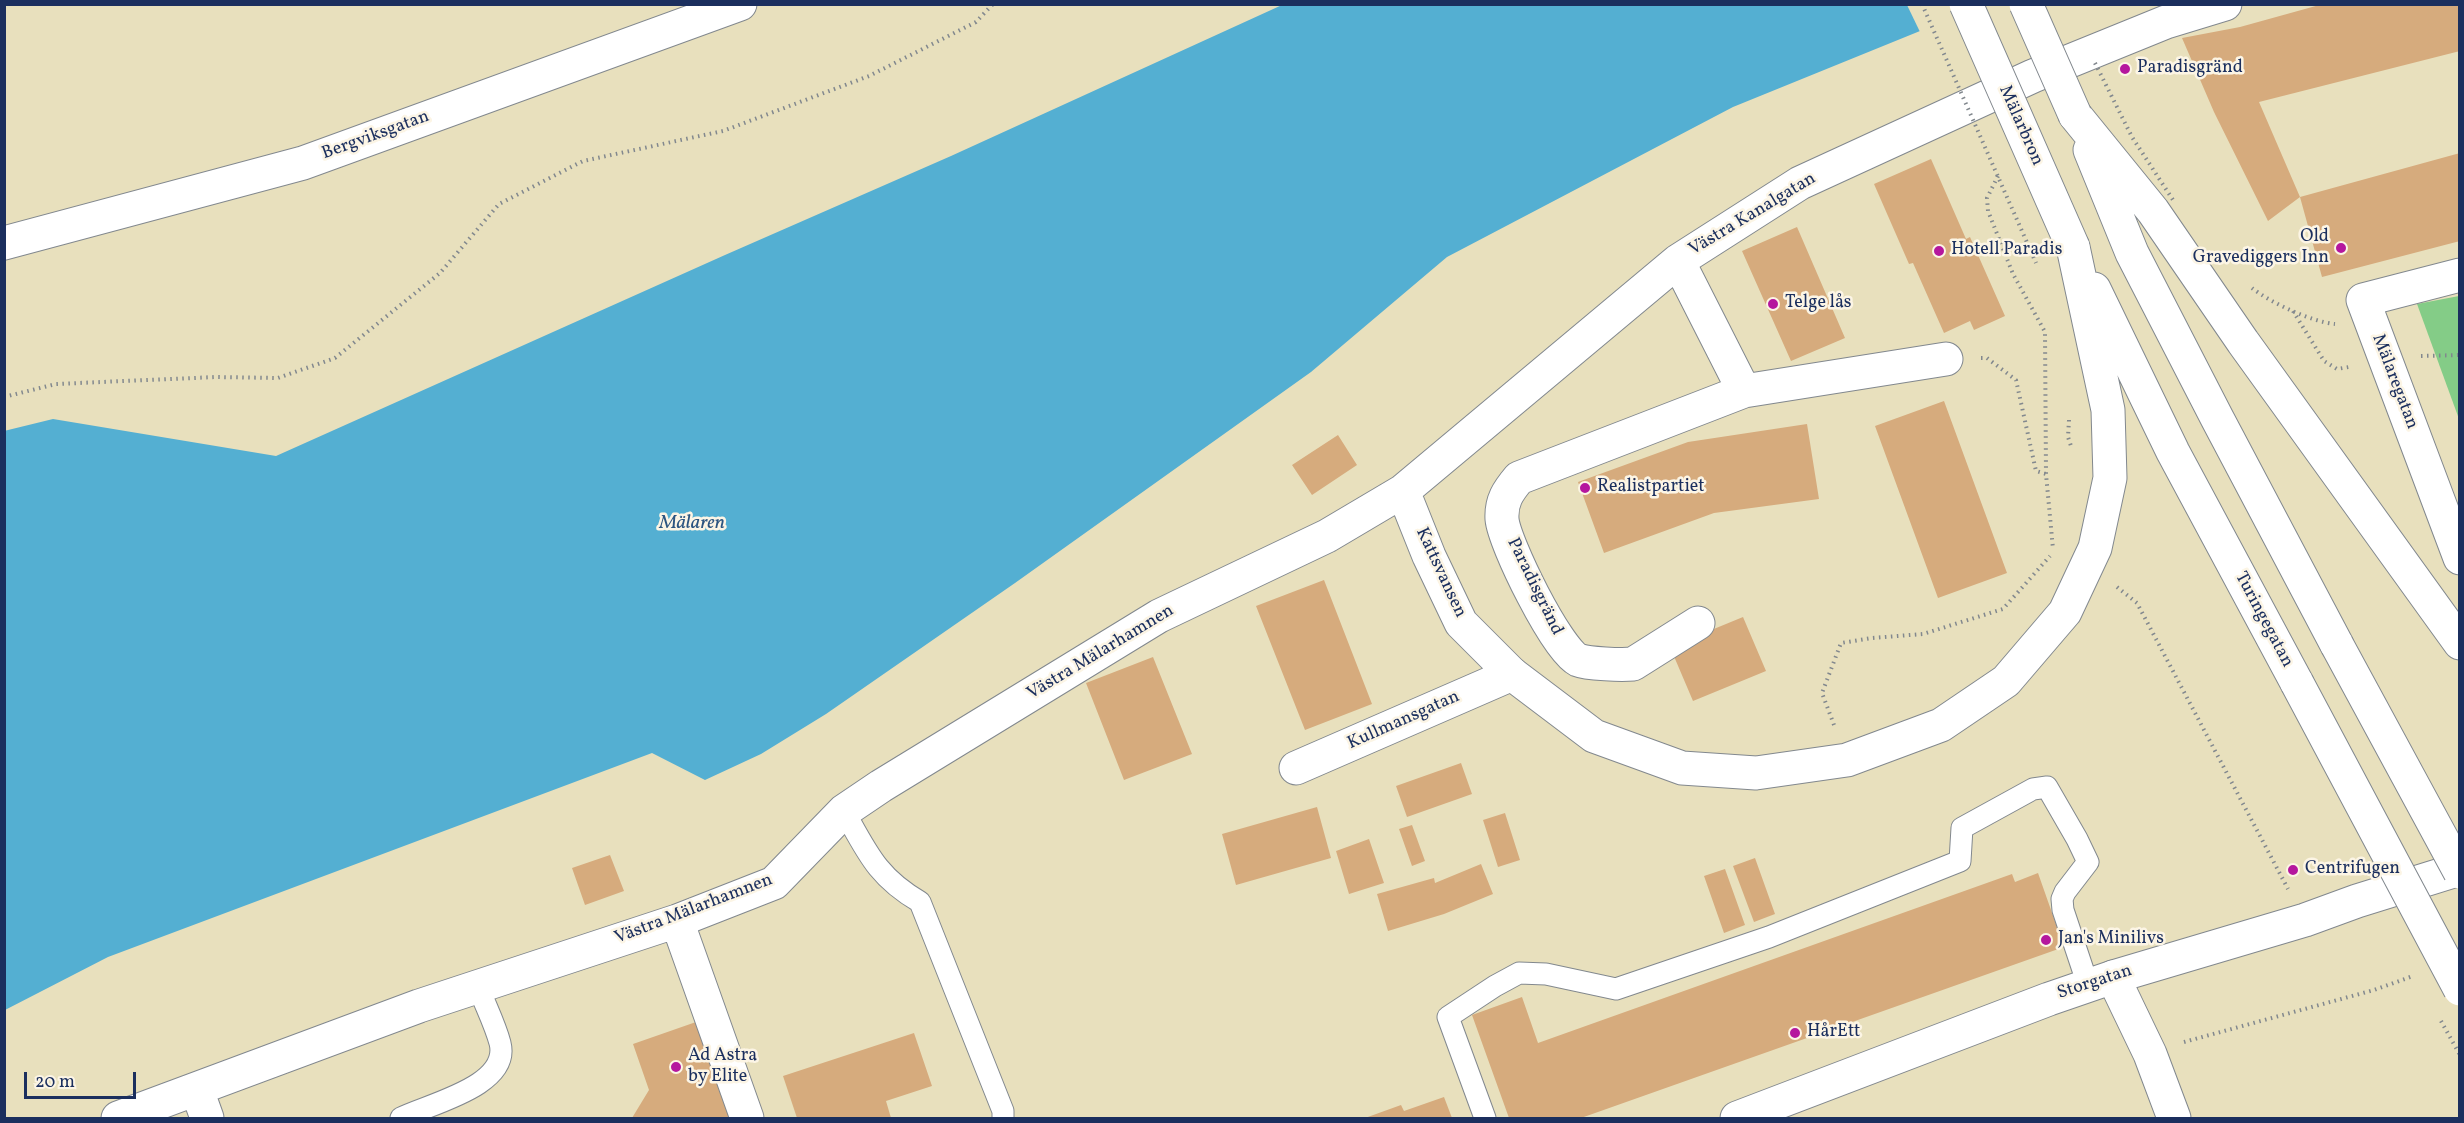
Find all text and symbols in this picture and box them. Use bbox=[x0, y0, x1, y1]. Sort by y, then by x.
place label: Paradisgränd bbox=[2137, 58, 2243, 80]
marker: Paradisgränd bbox=[2118, 62, 2132, 76]
street label: Mälarbron bbox=[1993, 83, 2047, 169]
street label: Bergviksgatan bbox=[319, 107, 433, 165]
street label: Västra Kanalgatan bbox=[1686, 169, 1820, 261]
place label: Old Gravediggers Inn bbox=[2193, 227, 2329, 270]
place label: Hotell Paradis bbox=[1951, 240, 2062, 262]
marker: Old Gravediggers Inn bbox=[2334, 241, 2348, 255]
marker: Hotell Paradis bbox=[1932, 244, 1946, 258]
place label: Telge lås bbox=[1785, 293, 1852, 315]
marker: Telge lås bbox=[1766, 297, 1780, 311]
street label: Mälaregatan bbox=[2366, 331, 2422, 433]
place label: Realistpartiet bbox=[1597, 477, 1705, 499]
marker: Realistpartiet bbox=[1578, 481, 1592, 495]
water label: Mälaren bbox=[659, 512, 725, 536]
street label: Kattsvansen bbox=[1410, 525, 1470, 621]
street label: Paradisgränd bbox=[1501, 535, 1567, 639]
street label: Turingegatan bbox=[2229, 569, 2297, 671]
street label: Västra Mälarhamnen bbox=[1024, 601, 1178, 705]
street label: Kullmansgatan bbox=[1345, 687, 1463, 755]
place label: Centrifugen bbox=[2305, 859, 2400, 881]
marker: Centrifugen bbox=[2286, 863, 2300, 877]
street label: Västra Mälarhamnen bbox=[612, 870, 776, 950]
place label: Jan's Minilivs bbox=[2058, 929, 2164, 951]
marker: Jan's Minilivs bbox=[2039, 933, 2053, 947]
street label: Storgatan bbox=[2055, 961, 2135, 1005]
place label: HårEtt bbox=[1807, 1022, 1860, 1044]
marker: HårEtt bbox=[1788, 1026, 1802, 1040]
place label: Ad Astra by Elite bbox=[688, 1046, 757, 1088]
scale bar bbox=[27, 1060, 140, 1098]
marker: Ad Astra by Elite bbox=[669, 1060, 683, 1074]
text: 20 m bbox=[35, 1070, 75, 1095]

